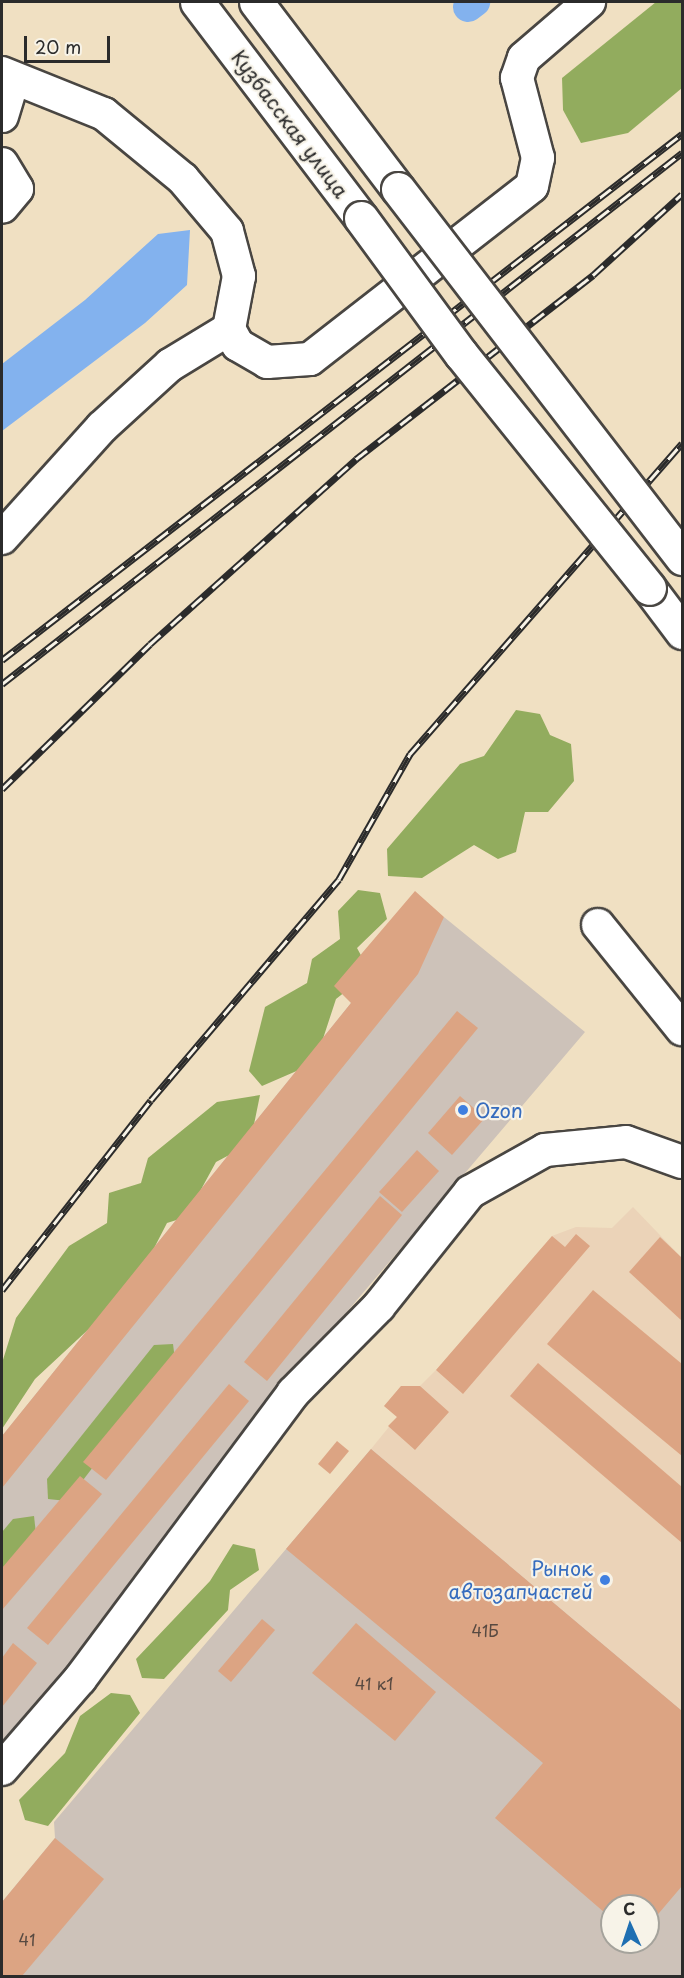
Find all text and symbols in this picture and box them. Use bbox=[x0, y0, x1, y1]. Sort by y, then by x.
scale bar bbox=[27, 24, 112, 62]
text: 20 m bbox=[35, 33, 81, 60]
street label: Кузбасская улица bbox=[226, 45, 354, 203]
place label: Ozon bbox=[475, 1098, 523, 1122]
marker: Ozon bbox=[456, 1103, 470, 1117]
place label: Рынок автозапчастей bbox=[449, 1556, 593, 1603]
marker: Рынок автозапчастей bbox=[598, 1573, 612, 1587]
house number: 41Б bbox=[471, 1620, 499, 1640]
house number: 41 к1 bbox=[355, 1673, 393, 1693]
north arrow bbox=[600, 1894, 660, 1954]
text: С bbox=[623, 1896, 636, 1920]
house number: 41 bbox=[19, 1929, 35, 1949]

